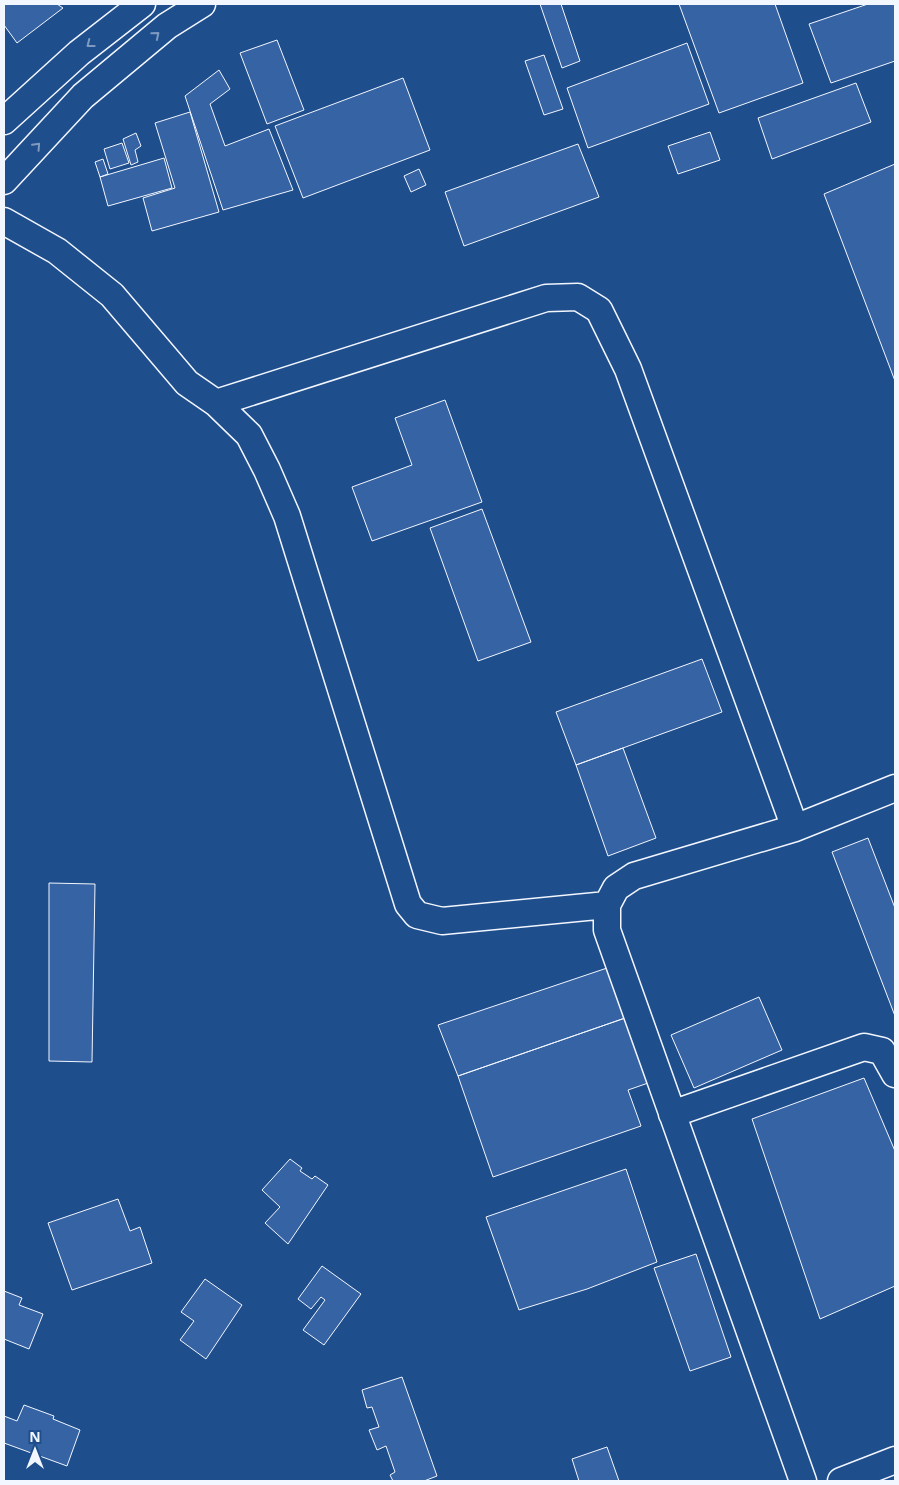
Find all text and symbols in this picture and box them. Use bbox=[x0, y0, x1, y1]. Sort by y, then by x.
one-way arrow bbox=[150, 32, 159, 41]
one-way arrow bbox=[87, 39, 96, 47]
one-way arrow bbox=[31, 142, 40, 151]
north arrow bbox=[10, 1425, 60, 1475]
text: N bbox=[29, 1427, 41, 1446]

